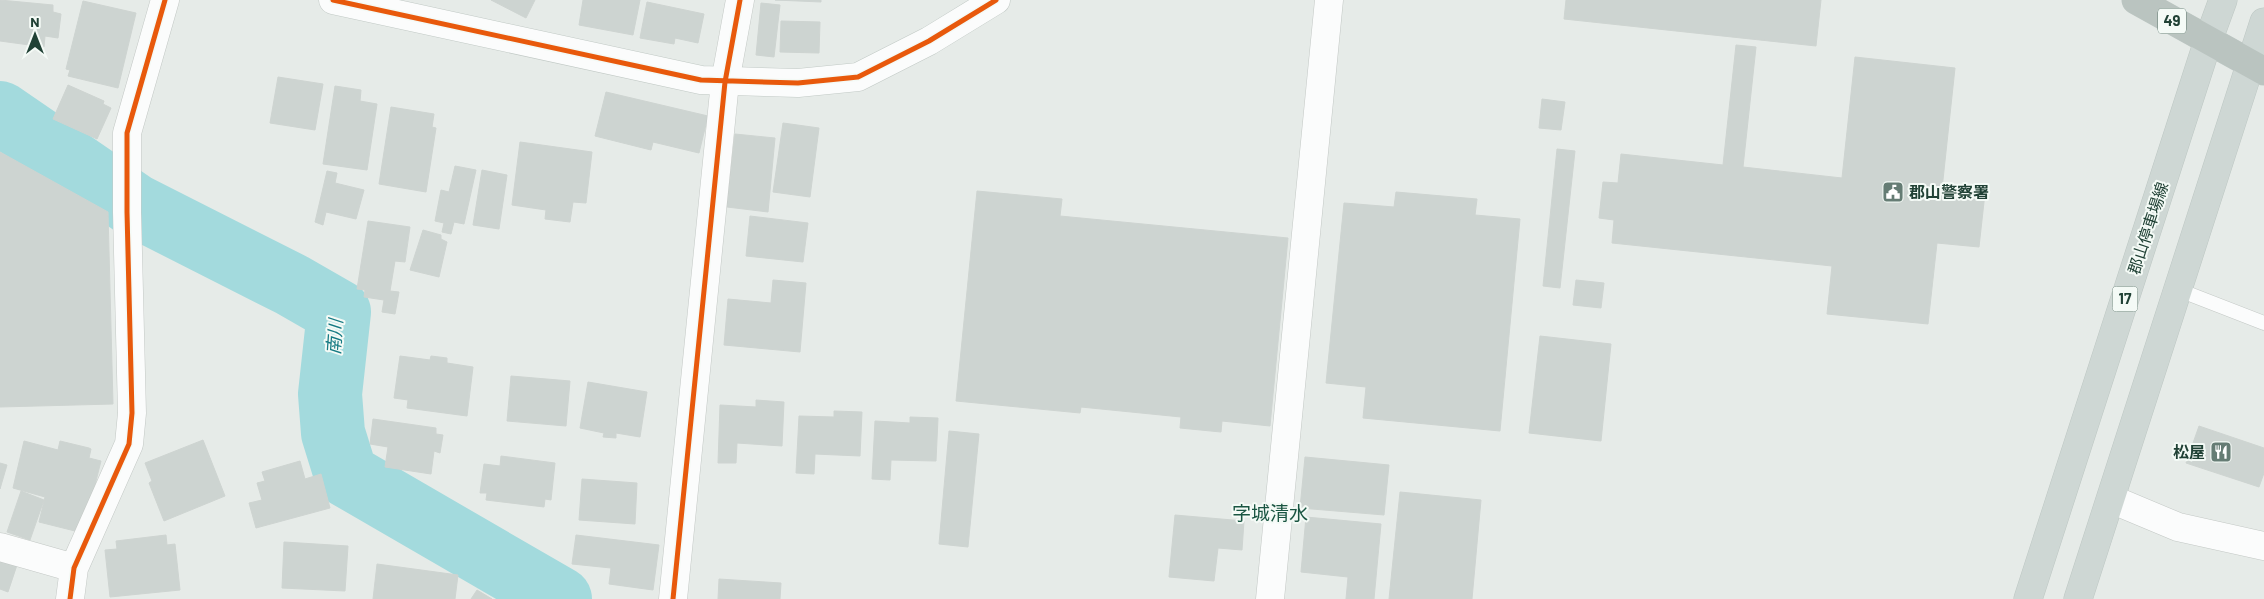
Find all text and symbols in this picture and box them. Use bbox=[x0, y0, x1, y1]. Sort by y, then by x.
road number: 49 bbox=[2158, 8, 2186, 34]
north arrow bbox=[10, 10, 60, 60]
text: N bbox=[30, 13, 40, 30]
street label: 郡山停車場線 bbox=[2124, 179, 2171, 276]
public building icon: 郡山警察署 bbox=[1881, 180, 1905, 204]
place label: 郡山警察署 bbox=[1909, 182, 1989, 201]
road number: 17 bbox=[2112, 286, 2138, 312]
water label: 南川 bbox=[322, 316, 346, 356]
restaurant icon: 松屋 bbox=[2209, 440, 2233, 464]
place label: 松屋 bbox=[2173, 442, 2205, 461]
district label: 字城清水 bbox=[1232, 501, 1308, 524]

